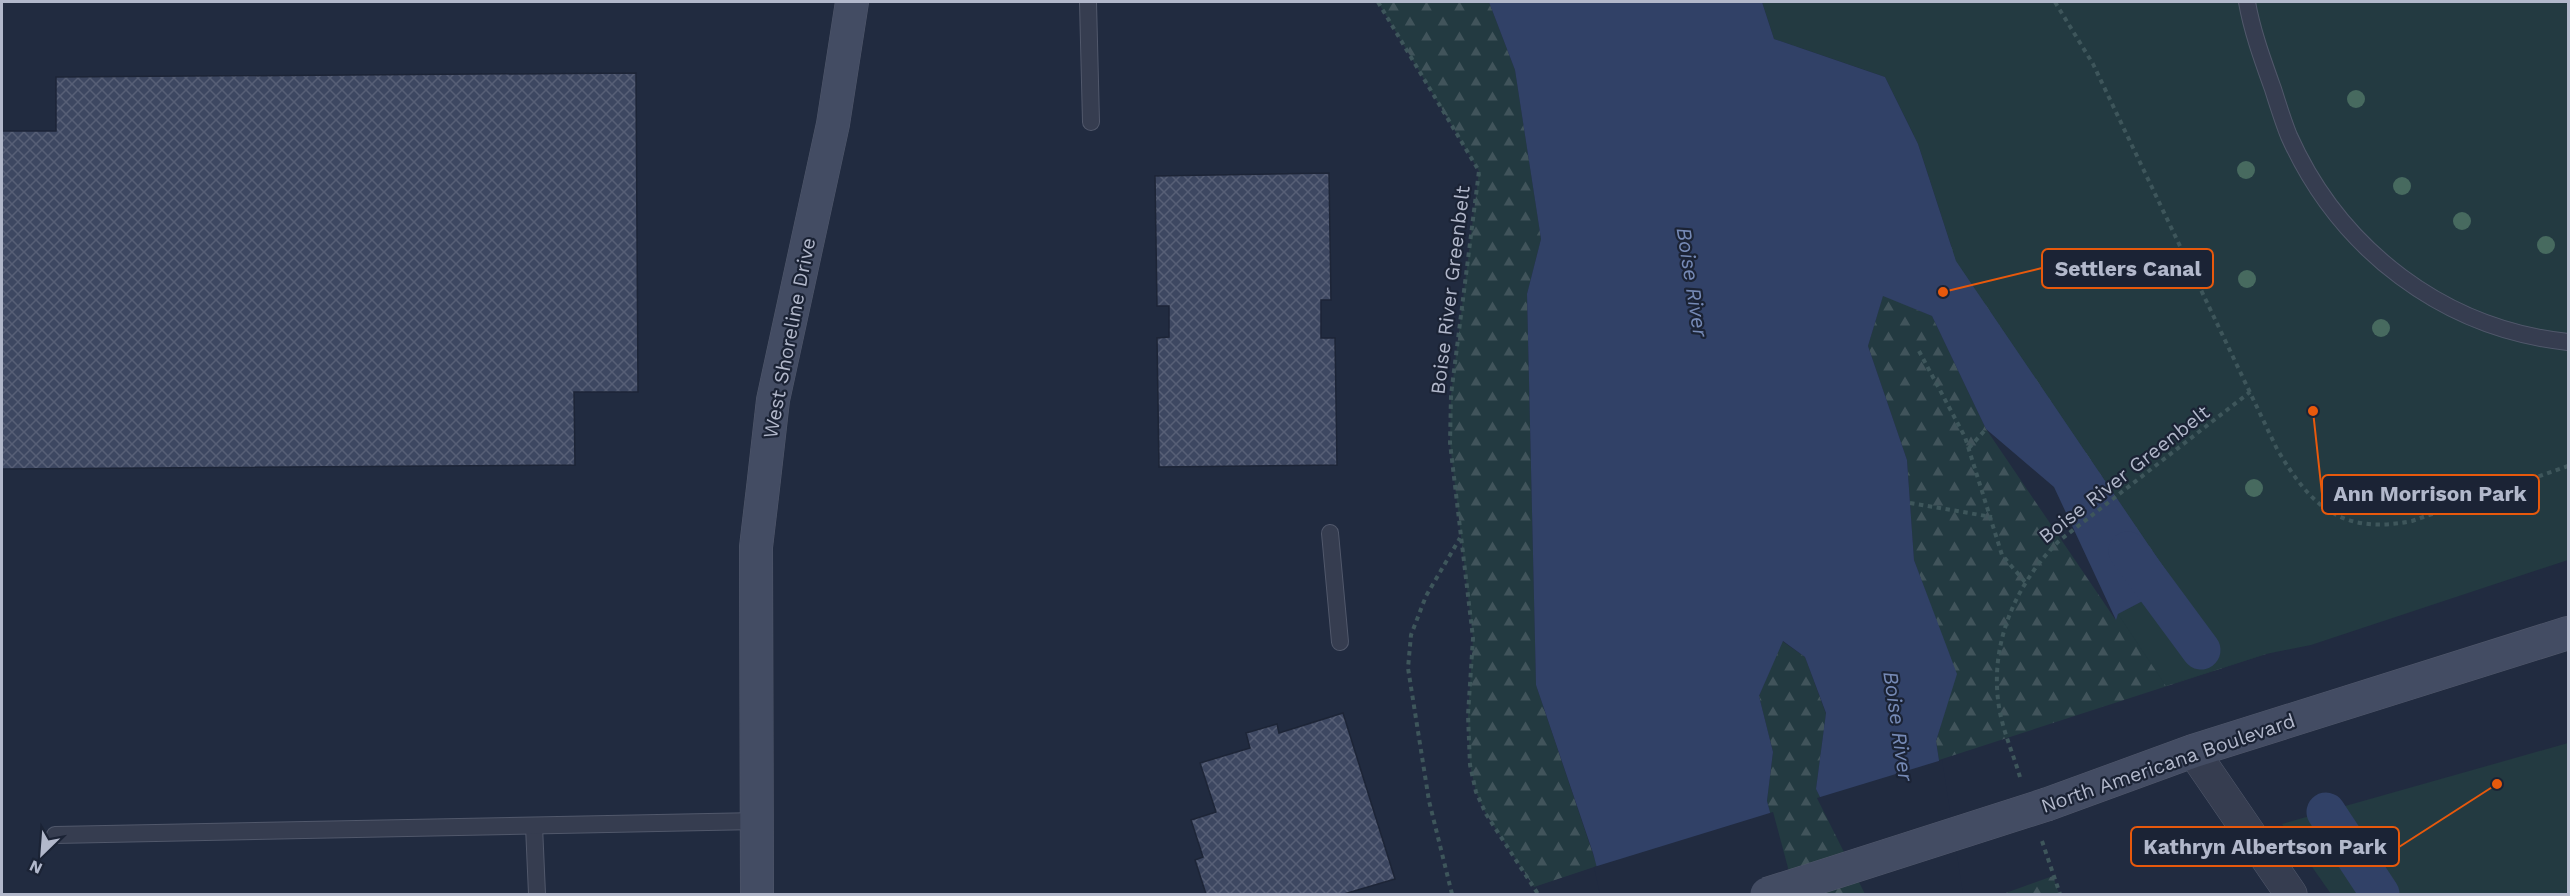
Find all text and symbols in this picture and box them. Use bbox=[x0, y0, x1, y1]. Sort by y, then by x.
street label: Boise River Greenbelt bbox=[1425, 184, 1475, 396]
water label: Boise River bbox=[1671, 225, 1714, 339]
street label: West Shoreline Drive bbox=[758, 235, 820, 441]
callout: Settlers Canal bbox=[2042, 249, 2213, 288]
text: Settlers Canal bbox=[2055, 256, 2201, 281]
street label: Boise River Greenbelt bbox=[2034, 399, 2215, 548]
callout: Ann Morrison Park bbox=[2322, 475, 2539, 514]
text: Ann Morrison Park bbox=[2333, 481, 2527, 506]
water label: Boise River bbox=[1878, 669, 1919, 783]
street label: North Americana Boulevard bbox=[2038, 708, 2298, 818]
north arrow bbox=[12, 824, 72, 884]
callout: Kathryn Albertson Park bbox=[2131, 827, 2399, 866]
text: Kathryn Albertson Park bbox=[2143, 834, 2388, 859]
text: N bbox=[26, 856, 45, 878]

